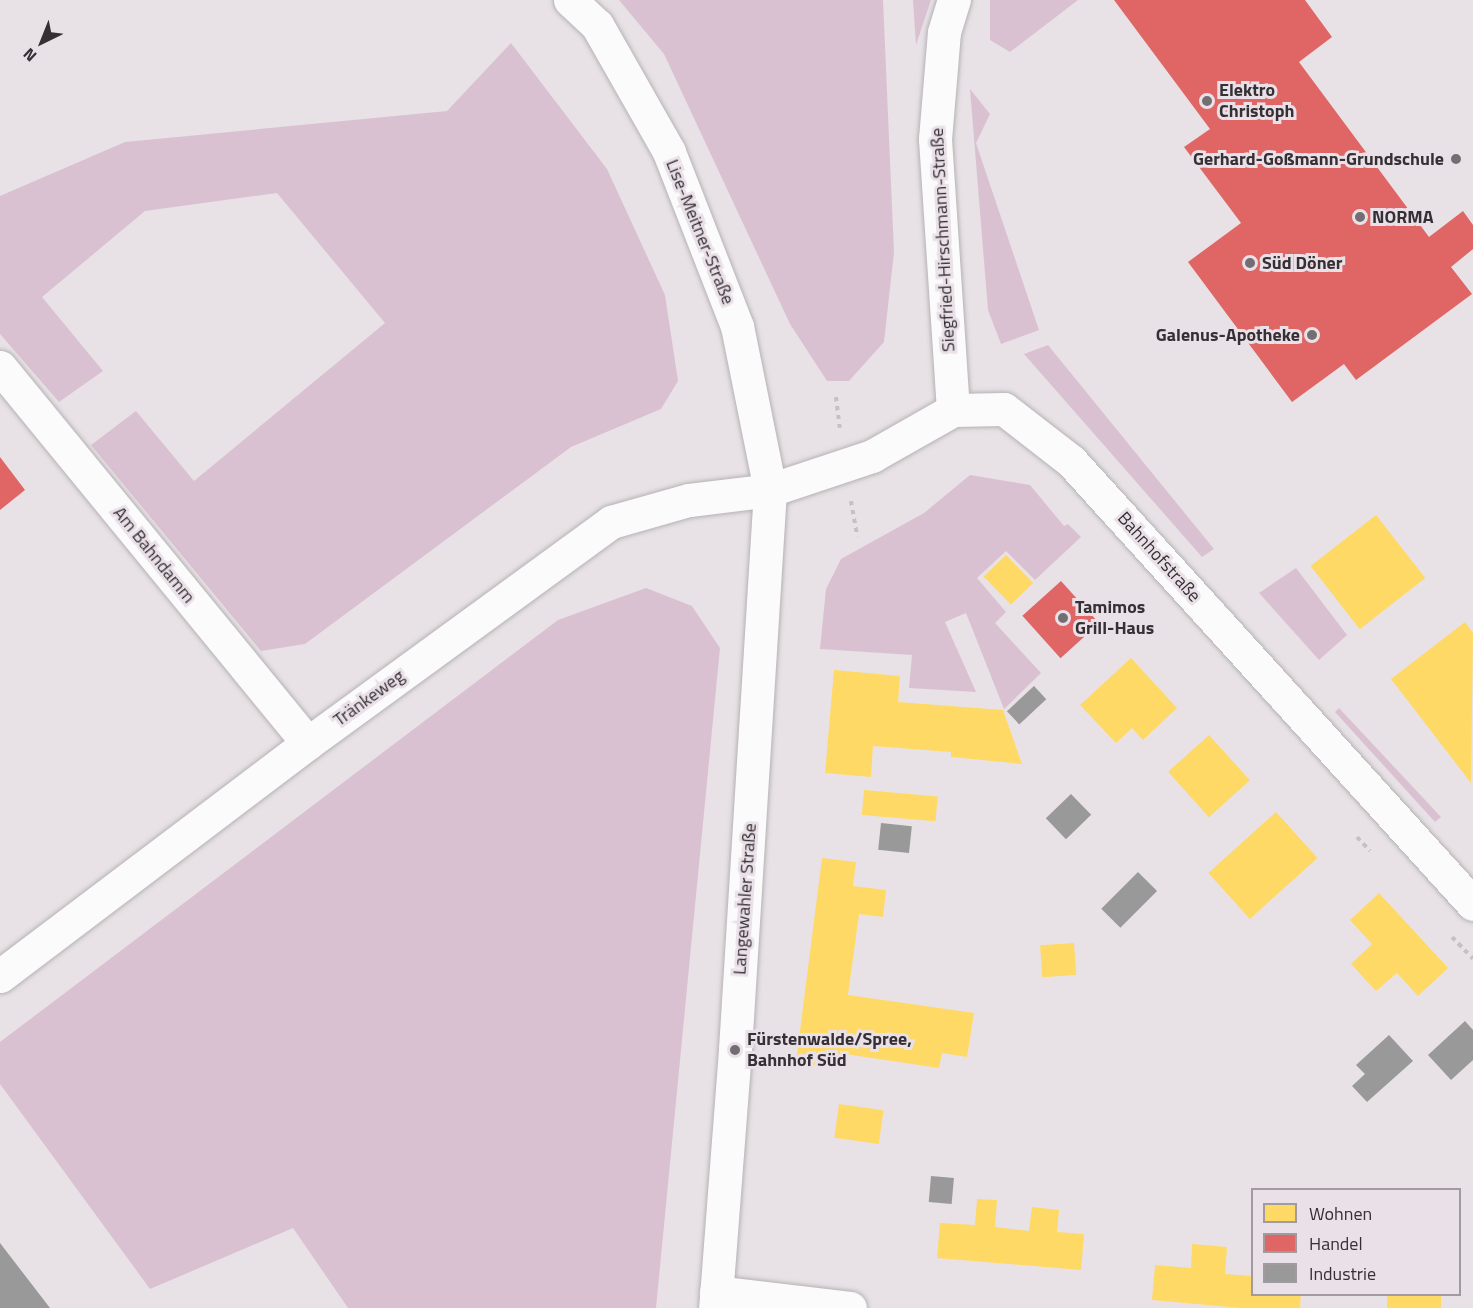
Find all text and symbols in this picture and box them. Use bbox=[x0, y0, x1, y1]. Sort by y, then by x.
north arrow bbox=[12, 12, 72, 72]
text: N bbox=[17, 43, 42, 68]
place label: Elektro Christoph bbox=[1219, 80, 1294, 122]
marker: Elektro Christoph bbox=[1200, 94, 1214, 108]
street label: Siegfried-Hirschmann-Straße bbox=[926, 127, 960, 353]
place label: Gerhard-Goßmann-Grundschule bbox=[1193, 148, 1444, 170]
marker: Gerhard-Goßmann-Grundschule bbox=[1449, 152, 1463, 166]
street label: Lise-Meitner-Straße bbox=[661, 156, 739, 308]
place label: NORMA bbox=[1372, 206, 1434, 228]
marker: NORMA bbox=[1353, 210, 1367, 224]
place label: Süd Döner bbox=[1262, 252, 1342, 274]
marker: Süd Döner bbox=[1243, 256, 1257, 270]
place label: Galenus-Apotheke bbox=[1156, 324, 1300, 346]
marker: Galenus-Apotheke bbox=[1305, 328, 1319, 342]
street label: Am Bahndamm bbox=[109, 502, 199, 608]
street label: Bahnhofstraße bbox=[1113, 507, 1205, 607]
place label: Tamimos Grill-Haus bbox=[1075, 597, 1154, 640]
marker: Tamimos Grill-Haus bbox=[1056, 611, 1070, 625]
street label: Tränkeweg bbox=[329, 665, 409, 731]
street label: Langewahler Straße bbox=[729, 822, 761, 976]
place label: Fürstenwalde/Spree, Bahnhof Süd bbox=[747, 1029, 912, 1072]
marker: Fürstenwalde/Spree, Bahnhof Süd bbox=[728, 1043, 742, 1057]
legend bbox=[1251, 1188, 1461, 1296]
text: Wohnen bbox=[1309, 1200, 1372, 1227]
text: Handel bbox=[1309, 1230, 1363, 1257]
text: Industrie bbox=[1309, 1260, 1376, 1287]

